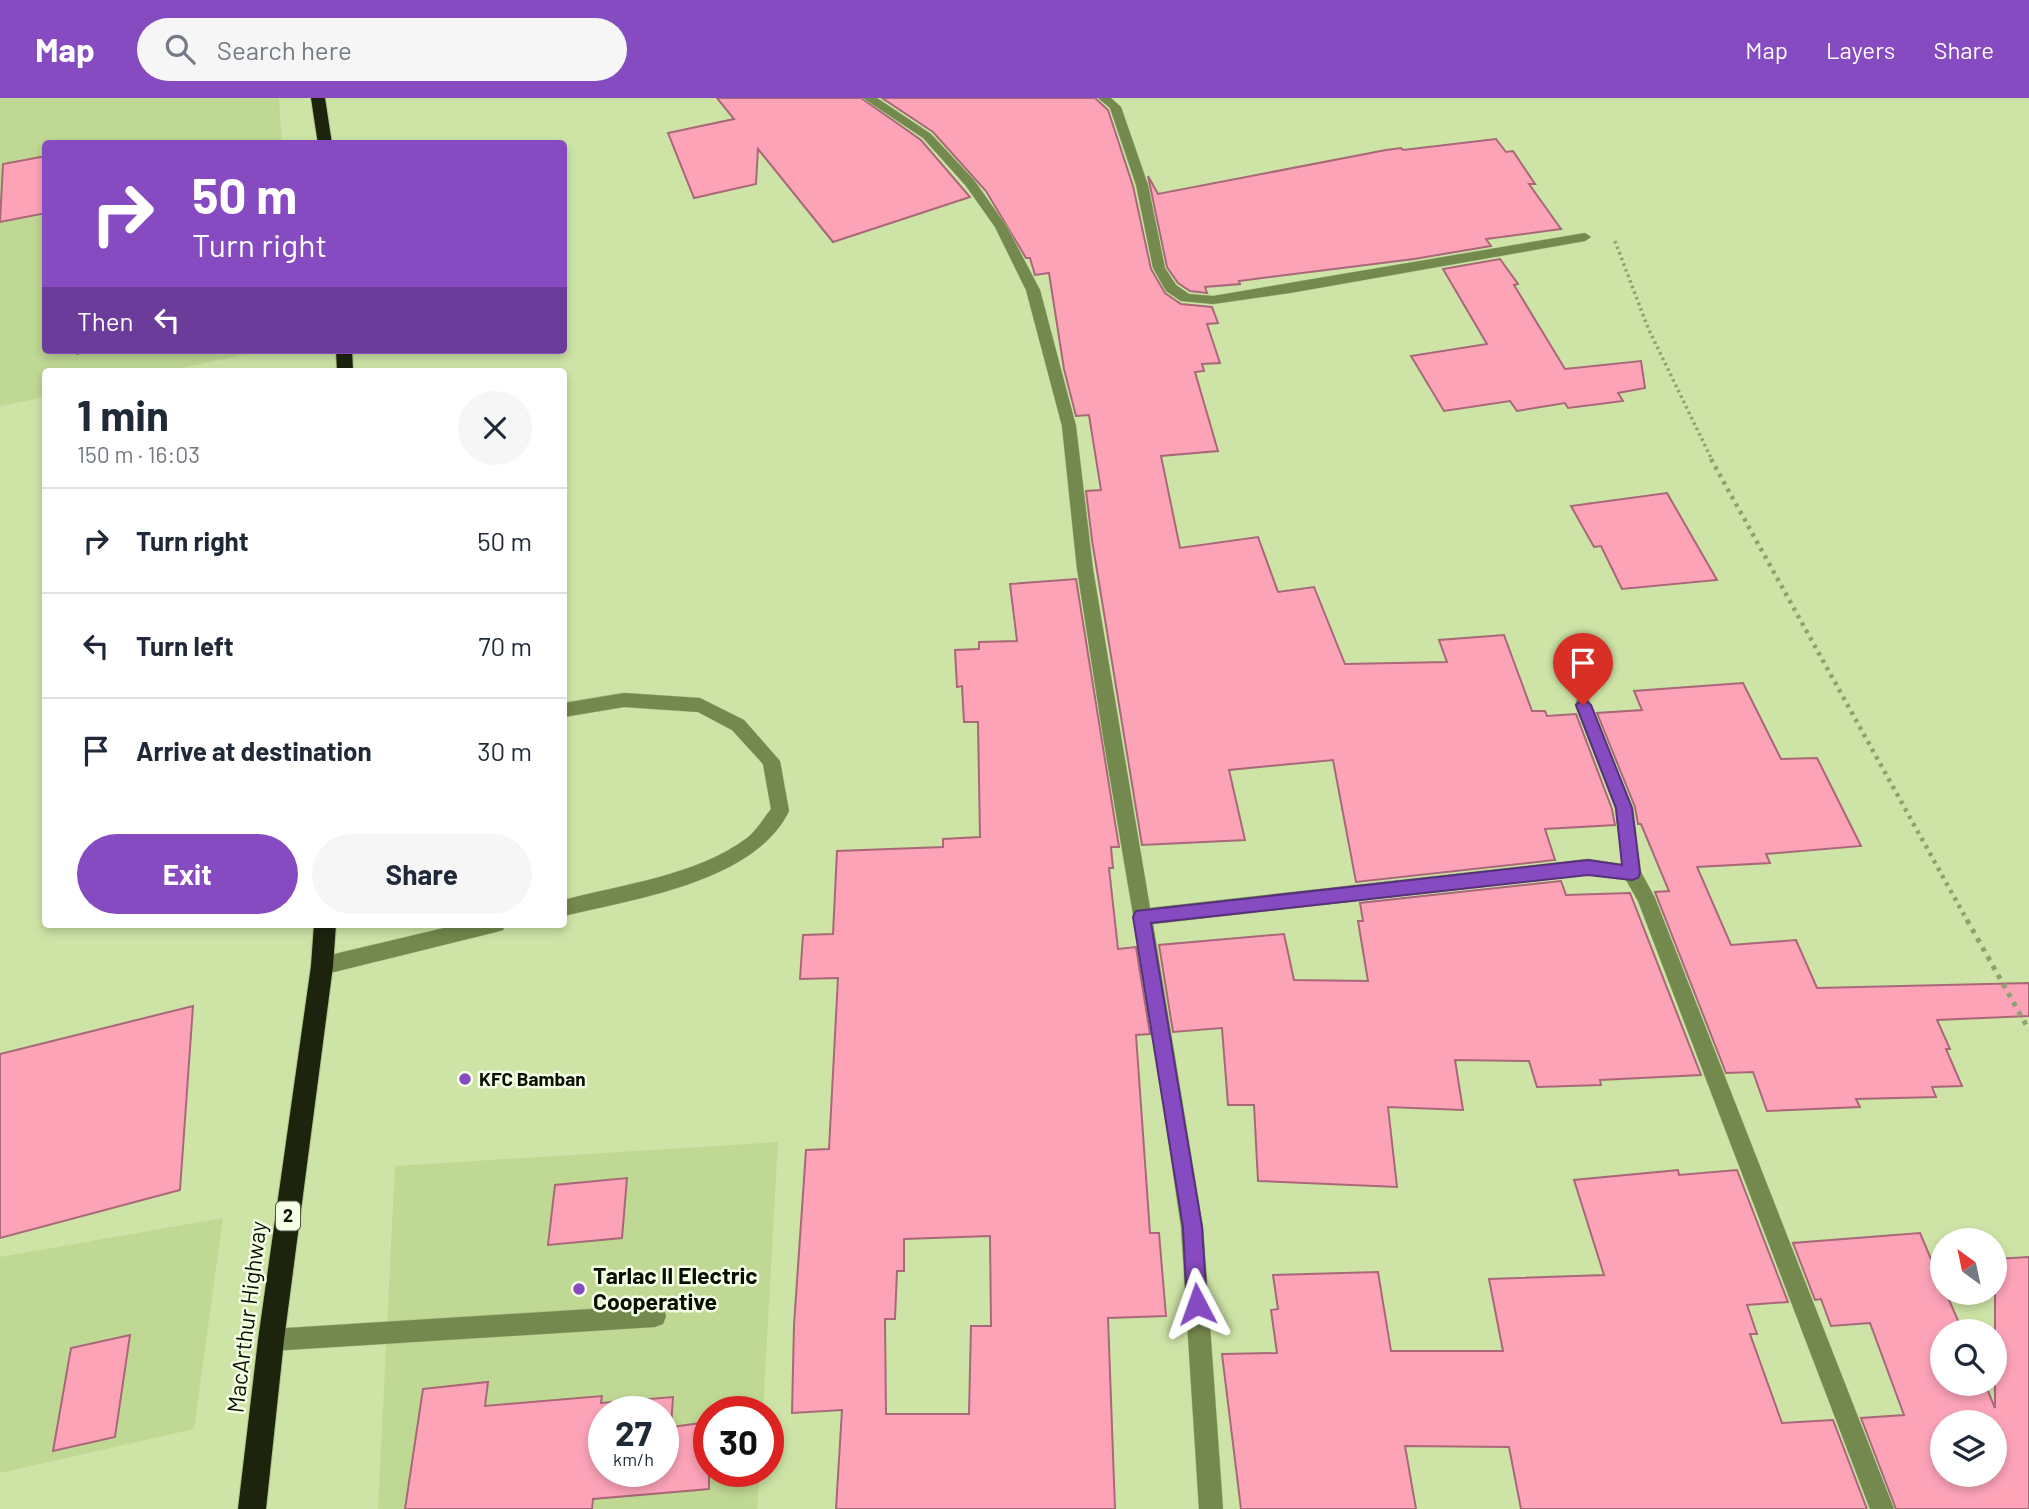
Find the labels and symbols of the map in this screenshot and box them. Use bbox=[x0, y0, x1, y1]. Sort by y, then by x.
pin bbox=[1553, 633, 1613, 705]
place label: KFC Bamban bbox=[479, 1067, 586, 1090]
marker: KFC Bamban bbox=[457, 1071, 473, 1087]
road number: 2 bbox=[276, 1202, 300, 1231]
street label: MacArthur Highway bbox=[220, 1219, 272, 1414]
north arrow bbox=[1930, 1228, 2007, 1306]
place label: Tarlac II Electric Cooperative bbox=[593, 1261, 758, 1315]
position arrow bbox=[1160, 1267, 1234, 1341]
marker: Tarlac II Electric Cooperative bbox=[571, 1281, 587, 1297]
speed limit sign: 30 bbox=[693, 1396, 784, 1487]

